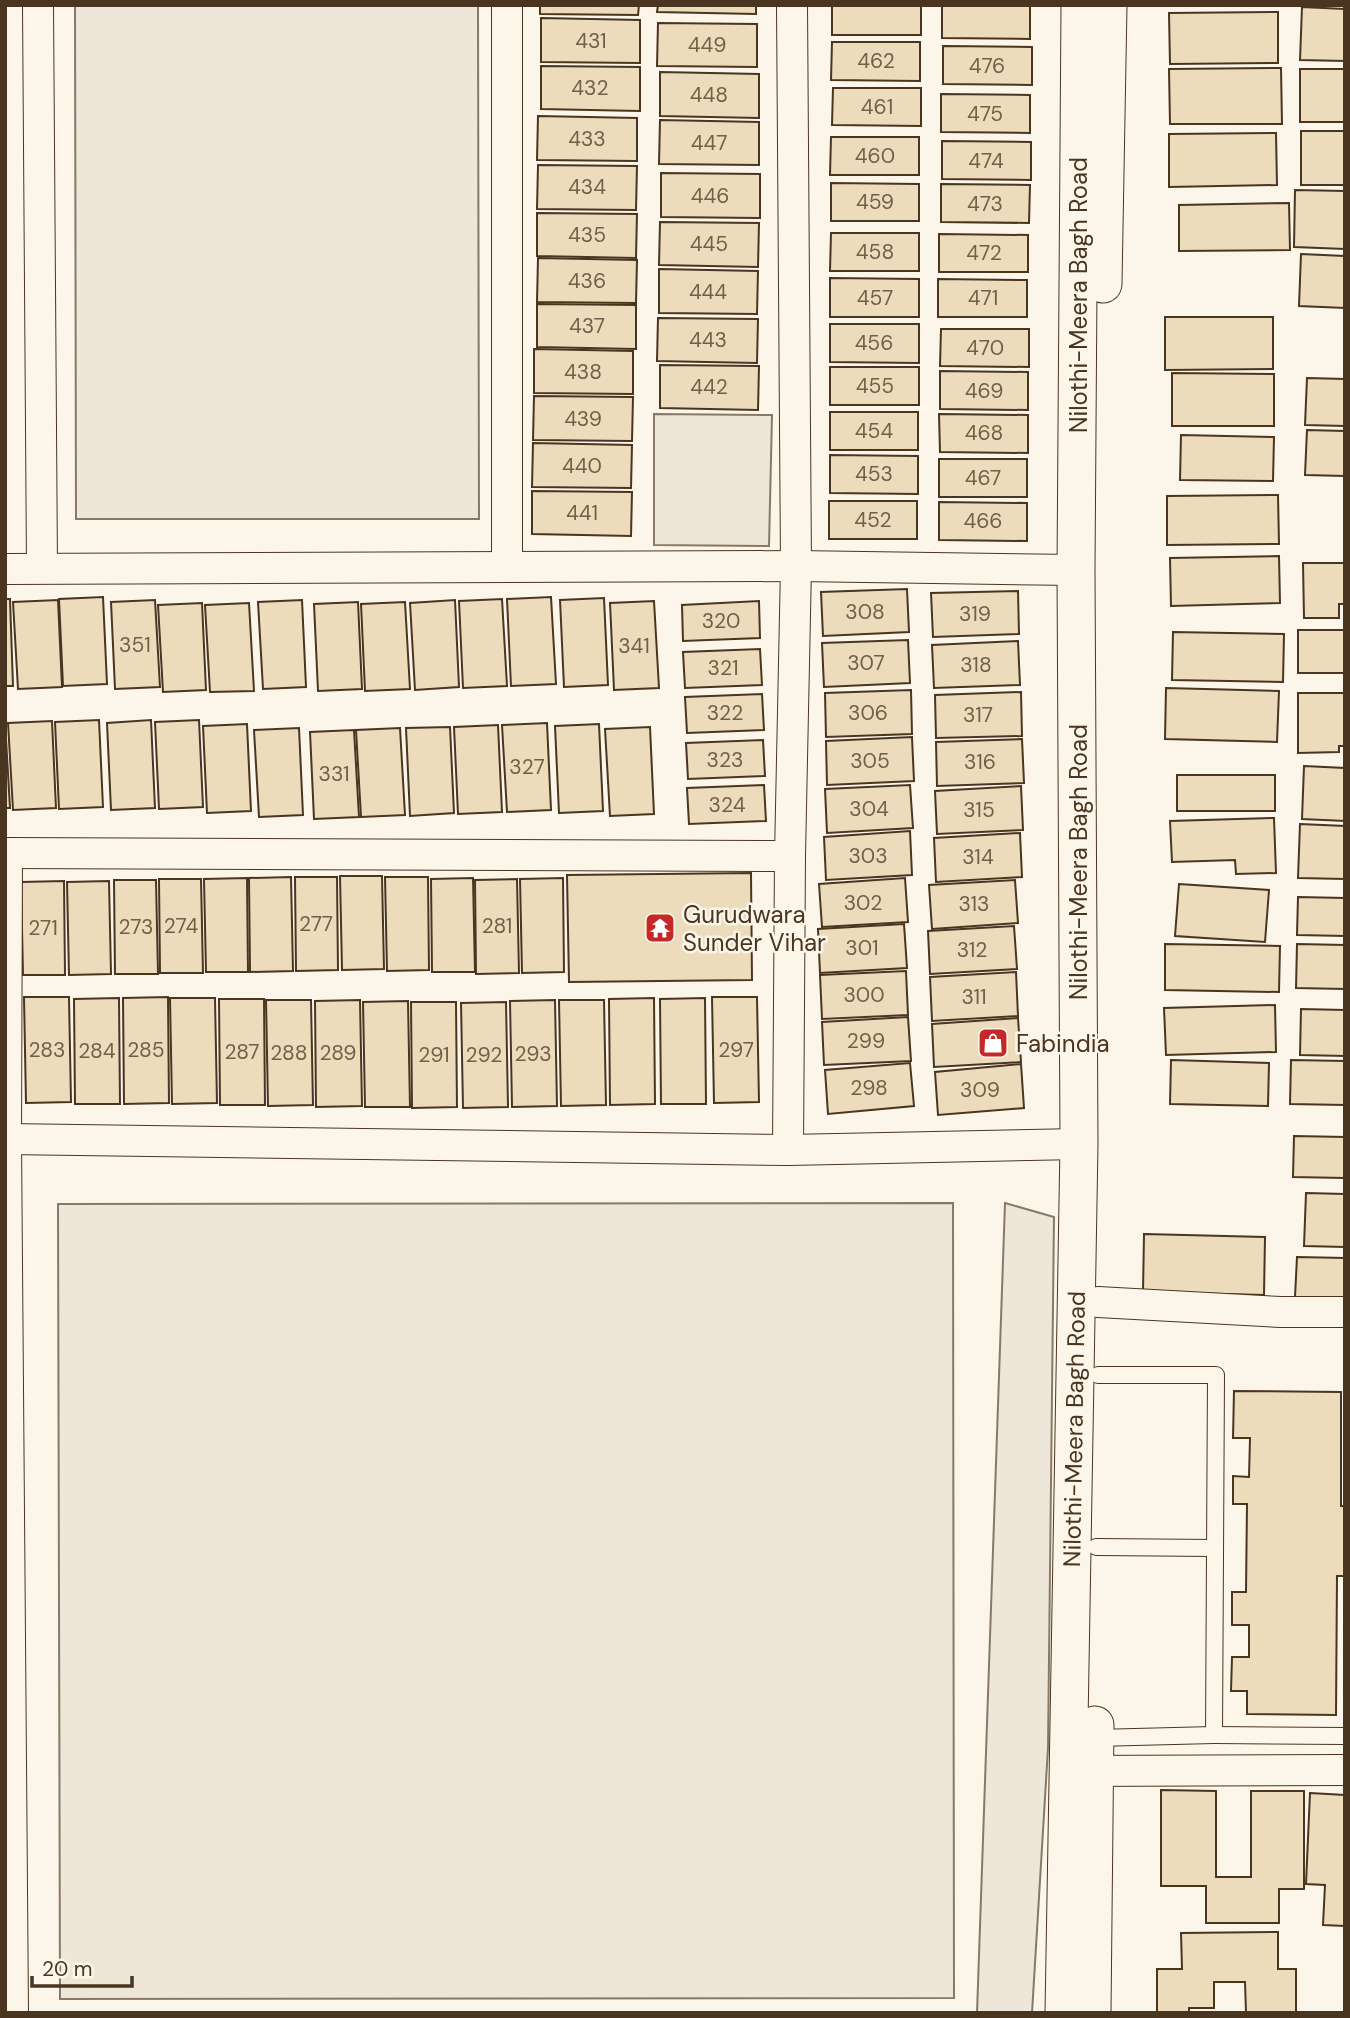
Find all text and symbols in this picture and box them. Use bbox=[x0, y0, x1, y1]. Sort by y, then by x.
house number: 431 bbox=[575, 27, 607, 55]
house number: 449 bbox=[688, 31, 726, 59]
house number: 462 bbox=[857, 47, 895, 75]
house number: 476 bbox=[969, 52, 1005, 80]
house number: 432 bbox=[571, 74, 609, 102]
house number: 448 bbox=[690, 81, 728, 109]
house number: 461 bbox=[861, 93, 893, 121]
house number: 475 bbox=[967, 100, 1003, 128]
house number: 433 bbox=[568, 125, 606, 153]
house number: 447 bbox=[691, 129, 727, 157]
house number: 460 bbox=[855, 142, 895, 170]
house number: 474 bbox=[968, 147, 1004, 175]
street label: Nilothi-Meera Bagh Road bbox=[1063, 157, 1094, 433]
house number: 434 bbox=[568, 173, 606, 201]
house number: 446 bbox=[691, 182, 729, 210]
house number: 459 bbox=[856, 188, 894, 216]
house number: 473 bbox=[967, 190, 1003, 218]
house number: 435 bbox=[568, 221, 606, 249]
house number: 445 bbox=[690, 230, 728, 258]
house number: 458 bbox=[856, 238, 894, 266]
house number: 472 bbox=[966, 239, 1002, 267]
house number: 436 bbox=[568, 267, 606, 295]
house number: 444 bbox=[689, 278, 727, 306]
house number: 457 bbox=[857, 284, 893, 312]
house number: 471 bbox=[968, 284, 998, 312]
house number: 437 bbox=[569, 312, 605, 340]
house number: 443 bbox=[689, 326, 727, 354]
house number: 456 bbox=[855, 329, 893, 357]
house number: 470 bbox=[966, 334, 1004, 362]
house number: 438 bbox=[564, 358, 602, 386]
house number: 455 bbox=[856, 372, 894, 400]
house number: 442 bbox=[690, 373, 728, 401]
house number: 469 bbox=[965, 377, 1003, 405]
house number: 439 bbox=[564, 405, 602, 433]
house number: 454 bbox=[855, 417, 893, 445]
house number: 468 bbox=[965, 419, 1003, 447]
house number: 440 bbox=[562, 452, 602, 480]
house number: 453 bbox=[855, 460, 893, 488]
house number: 467 bbox=[965, 464, 1001, 492]
house number: 441 bbox=[566, 499, 598, 527]
house number: 452 bbox=[854, 506, 892, 534]
house number: 466 bbox=[963, 507, 1003, 535]
house number: 308 bbox=[845, 598, 885, 626]
house number: 319 bbox=[959, 600, 991, 628]
house number: 320 bbox=[702, 607, 740, 635]
house number: 351 bbox=[119, 631, 151, 659]
house number: 341 bbox=[618, 632, 650, 660]
house number: 307 bbox=[847, 649, 885, 677]
house number: 318 bbox=[960, 651, 992, 679]
house number: 321 bbox=[707, 654, 739, 682]
house number: 322 bbox=[707, 699, 743, 727]
house number: 306 bbox=[848, 699, 888, 727]
house number: 317 bbox=[963, 701, 993, 729]
street label: Nilothi-Meera Bagh Road bbox=[1063, 724, 1094, 1000]
house number: 323 bbox=[707, 746, 743, 774]
house number: 305 bbox=[850, 747, 890, 775]
house number: 316 bbox=[964, 748, 996, 776]
house number: 327 bbox=[509, 753, 545, 781]
house number: 331 bbox=[318, 760, 350, 788]
house number: 324 bbox=[709, 791, 746, 819]
house number: 304 bbox=[849, 795, 889, 823]
house number: 315 bbox=[963, 796, 995, 824]
house number: 303 bbox=[848, 842, 888, 870]
house number: 314 bbox=[962, 843, 994, 871]
house number: 302 bbox=[844, 889, 882, 917]
house number: 313 bbox=[958, 890, 990, 918]
place label: Gurudwara Sunder Vihar bbox=[683, 899, 826, 958]
house number: 277 bbox=[299, 910, 333, 938]
temple icon: Gurudwara Sunder Vihar bbox=[643, 911, 677, 945]
house number: 274 bbox=[164, 912, 198, 940]
house number: 281 bbox=[482, 912, 512, 940]
house number: 273 bbox=[119, 913, 153, 941]
house number: 271 bbox=[28, 914, 58, 942]
house number: 301 bbox=[845, 934, 879, 962]
house number: 312 bbox=[957, 936, 987, 964]
house number: 300 bbox=[843, 981, 885, 1009]
house number: 311 bbox=[961, 983, 987, 1011]
shop icon: Fabindia bbox=[976, 1026, 1010, 1060]
house number: 299 bbox=[847, 1027, 885, 1055]
place label: Fabindia bbox=[1016, 1028, 1110, 1059]
house number: 283 bbox=[29, 1036, 65, 1064]
house number: 285 bbox=[127, 1036, 165, 1064]
house number: 297 bbox=[718, 1036, 754, 1064]
house number: 284 bbox=[78, 1037, 116, 1065]
house number: 287 bbox=[224, 1038, 260, 1066]
house number: 288 bbox=[270, 1039, 308, 1067]
house number: 289 bbox=[319, 1039, 357, 1067]
house number: 293 bbox=[514, 1040, 552, 1068]
house number: 291 bbox=[418, 1041, 450, 1069]
house number: 292 bbox=[466, 1041, 502, 1069]
house number: 298 bbox=[850, 1074, 888, 1102]
house number: 309 bbox=[960, 1076, 1000, 1104]
street label: Nilothi-Meera Bagh Road bbox=[1056, 1291, 1092, 1567]
scale bar bbox=[32, 1944, 131, 1988]
text: 20 m bbox=[42, 1955, 93, 1983]

